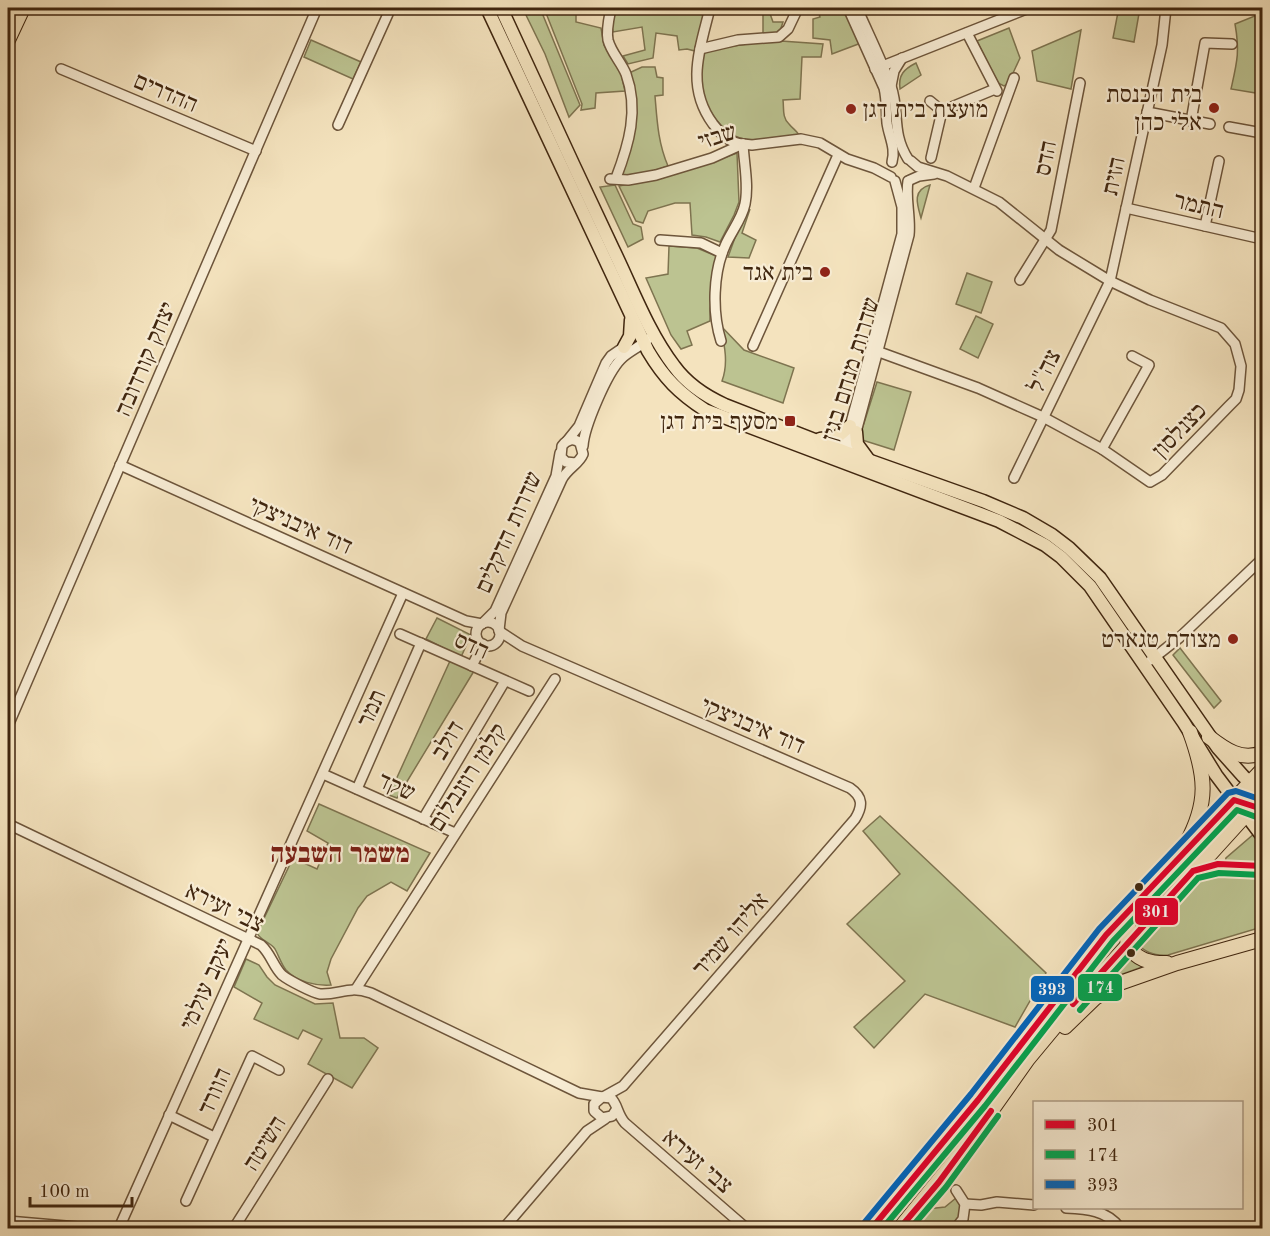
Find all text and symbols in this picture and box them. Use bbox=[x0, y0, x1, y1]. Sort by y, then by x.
street label: ההדרים bbox=[130, 70, 201, 118]
place label: בית הכנסת אלי כהן bbox=[1106, 84, 1202, 136]
place label: מועצת בית דגן bbox=[863, 99, 988, 123]
marker: בית הכנסת אלי כהן bbox=[1207, 101, 1221, 115]
marker: מועצת בית דגן bbox=[844, 102, 858, 116]
street label: שבזי bbox=[695, 120, 740, 155]
street label: הדס bbox=[1032, 139, 1062, 178]
street label: הזית bbox=[1099, 155, 1131, 198]
street label: התמר bbox=[1171, 190, 1226, 224]
place label: בית אגד bbox=[743, 262, 813, 286]
marker: בית אגד bbox=[818, 265, 832, 279]
street label: שדרות מנחם בגין bbox=[819, 295, 885, 444]
street label: יצחק קורדובה bbox=[112, 299, 182, 420]
street label: צה"ל bbox=[1023, 345, 1067, 397]
street label: כצנלסון bbox=[1147, 398, 1212, 463]
place label: מסעף בית דגן bbox=[660, 411, 778, 435]
marker: מסעף בית דגן bbox=[783, 414, 797, 428]
street label: שדרות הדקלים bbox=[471, 468, 547, 597]
street label: דוד איבניצקי bbox=[245, 493, 355, 560]
street label: הדס bbox=[450, 629, 492, 665]
place label: מצודת טגארט bbox=[1101, 629, 1221, 653]
marker: מצודת טגארט bbox=[1226, 632, 1240, 646]
street label: תמר bbox=[354, 687, 392, 731]
street label: דוד איבניצקי bbox=[697, 694, 808, 759]
street label: דולב bbox=[426, 716, 469, 765]
street label: קלמן רוזנבלום bbox=[423, 719, 512, 836]
street label: שקד bbox=[374, 769, 418, 806]
district label: משמר השבעה bbox=[270, 841, 410, 868]
street label: צבי זעירא bbox=[181, 880, 267, 938]
unlabelled marker bbox=[1133, 881, 1145, 893]
street label: אליהו שמיר bbox=[687, 888, 774, 982]
line badge: 301 bbox=[1134, 897, 1179, 926]
text: 301 bbox=[1142, 905, 1170, 921]
street label: יעקב עולמי bbox=[175, 935, 239, 1034]
unlabelled marker bbox=[1125, 947, 1137, 959]
line badge: 174 bbox=[1077, 973, 1123, 1002]
line badge: 393 bbox=[1030, 975, 1075, 1003]
text: 174 bbox=[1086, 981, 1114, 997]
text: 393 bbox=[1038, 983, 1066, 999]
street label: הוורד bbox=[195, 1065, 237, 1119]
legend bbox=[1033, 1101, 1243, 1209]
street label: השיטה bbox=[240, 1112, 292, 1176]
text: 301 bbox=[1087, 1117, 1118, 1135]
street label: צבי זעירא bbox=[657, 1126, 736, 1199]
text: 174 bbox=[1087, 1147, 1118, 1165]
scale bar bbox=[30, 1170, 132, 1208]
text: 393 bbox=[1087, 1177, 1118, 1195]
text: 100 m bbox=[39, 1183, 90, 1201]

